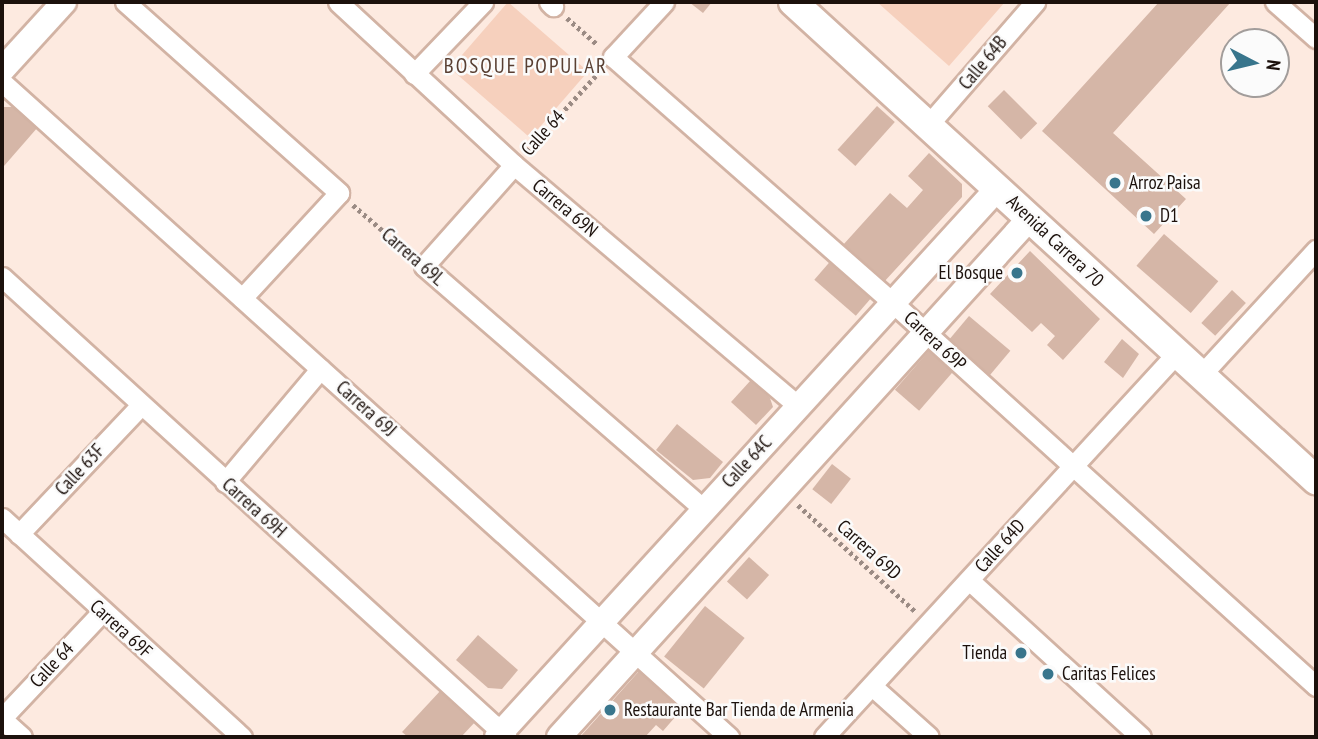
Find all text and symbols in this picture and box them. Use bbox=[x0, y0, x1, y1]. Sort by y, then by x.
north arrow bbox=[1220, 28, 1290, 98]
street label: Calle 64B bbox=[954, 32, 1012, 94]
district label: BOSQUE POPULAR bbox=[446, 53, 606, 79]
text: N bbox=[1261, 59, 1286, 72]
street label: Calle 64 bbox=[517, 105, 569, 161]
place label: Arroz Paisa bbox=[1129, 172, 1201, 194]
street label: Carrera 69N bbox=[528, 174, 602, 242]
marker: Arroz Paisa bbox=[1107, 175, 1123, 191]
street label: Avenida Carrera 70 bbox=[1002, 190, 1108, 292]
place label: D1 bbox=[1160, 205, 1179, 227]
marker: D1 bbox=[1138, 208, 1154, 224]
street label: Carrera 69L bbox=[377, 223, 449, 291]
place label: El Bosque bbox=[939, 262, 1003, 284]
marker: El Bosque bbox=[1009, 265, 1025, 281]
street label: Carrera 69P bbox=[899, 306, 971, 376]
street label: Carrera 69J bbox=[331, 376, 401, 442]
street label: Calle 64C bbox=[717, 431, 777, 493]
street label: Calle 63F bbox=[51, 440, 109, 500]
street label: Carrera 69H bbox=[217, 473, 291, 543]
street label: Carrera 69D bbox=[832, 515, 906, 585]
street label: Calle 64D bbox=[970, 515, 1030, 577]
street label: Carrera 69F bbox=[85, 595, 157, 663]
street label: Calle 64 bbox=[25, 638, 79, 692]
place label: Tienda bbox=[962, 642, 1007, 664]
marker: Tienda bbox=[1013, 645, 1029, 661]
place label: Caritas Felices bbox=[1062, 663, 1156, 685]
marker: Caritas Felices bbox=[1040, 666, 1056, 682]
place label: Restaurante Bar Tienda de Armenia bbox=[624, 699, 855, 721]
marker: Restaurante Bar Tienda de Armenia bbox=[602, 702, 618, 718]

